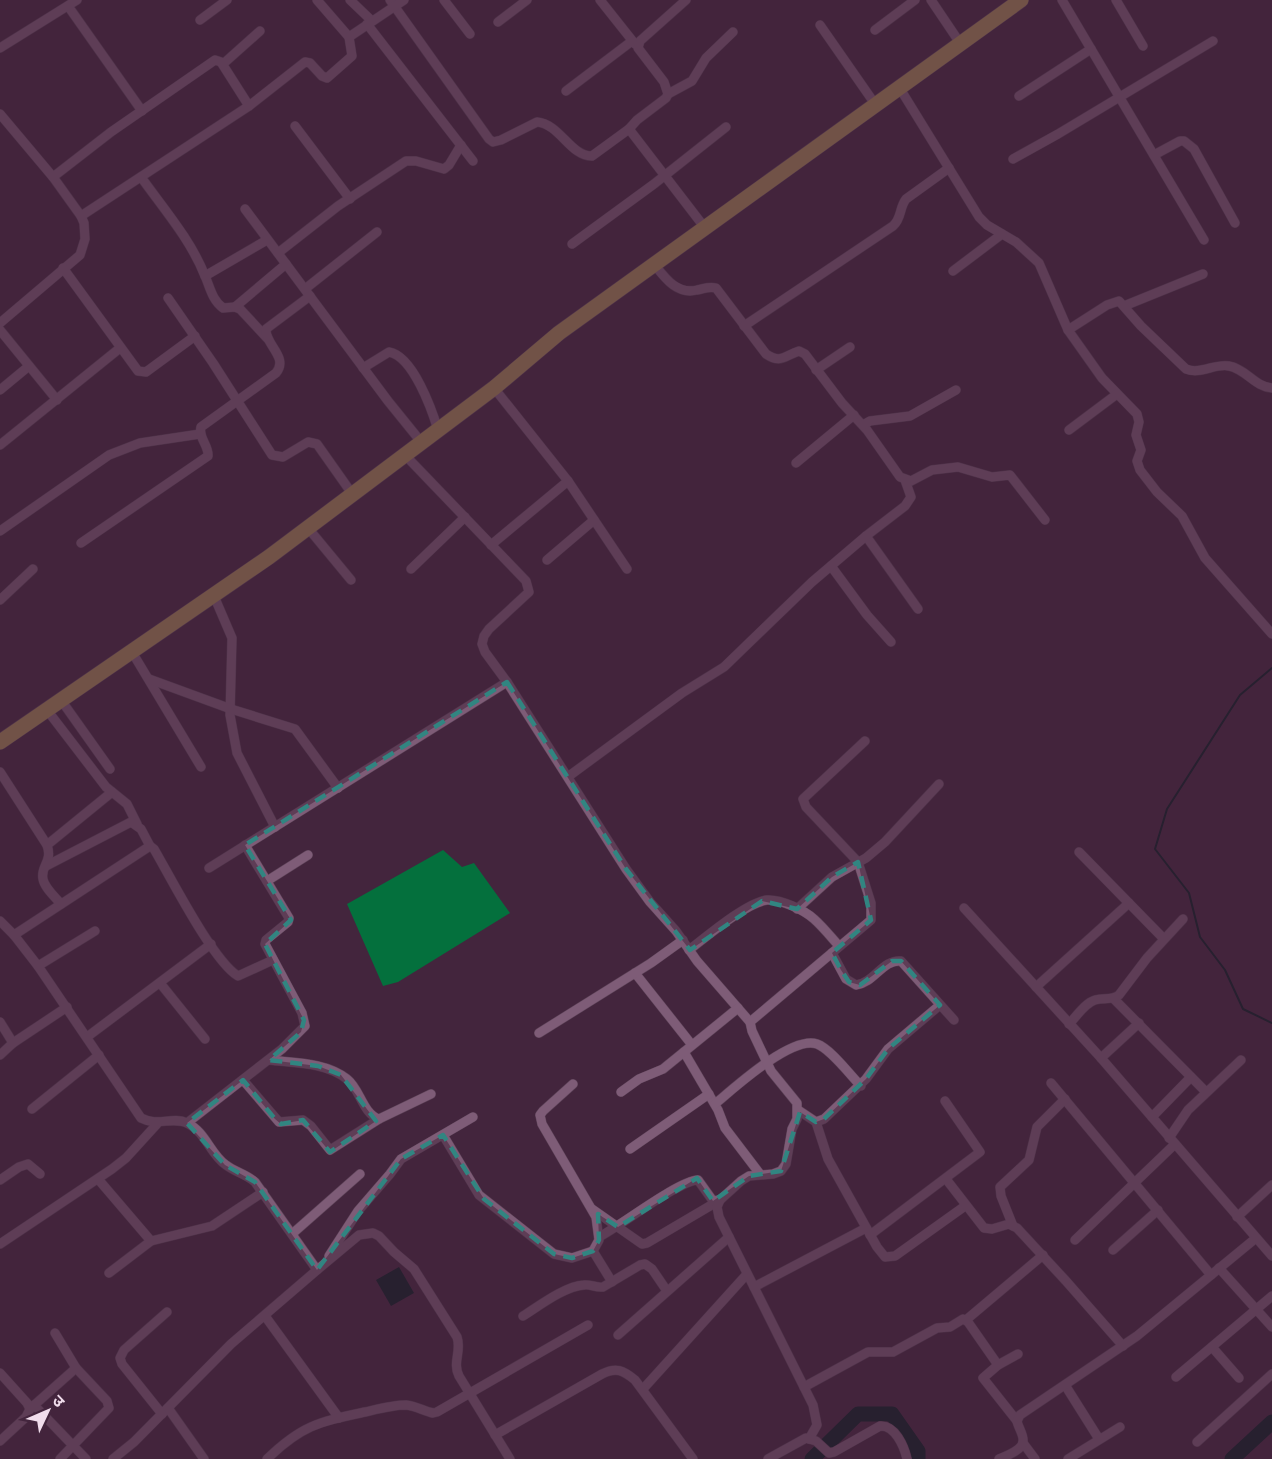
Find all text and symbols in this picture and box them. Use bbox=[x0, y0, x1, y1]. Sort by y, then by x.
north arrow bbox=[18, 1381, 78, 1441]
text: उ bbox=[48, 1390, 70, 1411]

